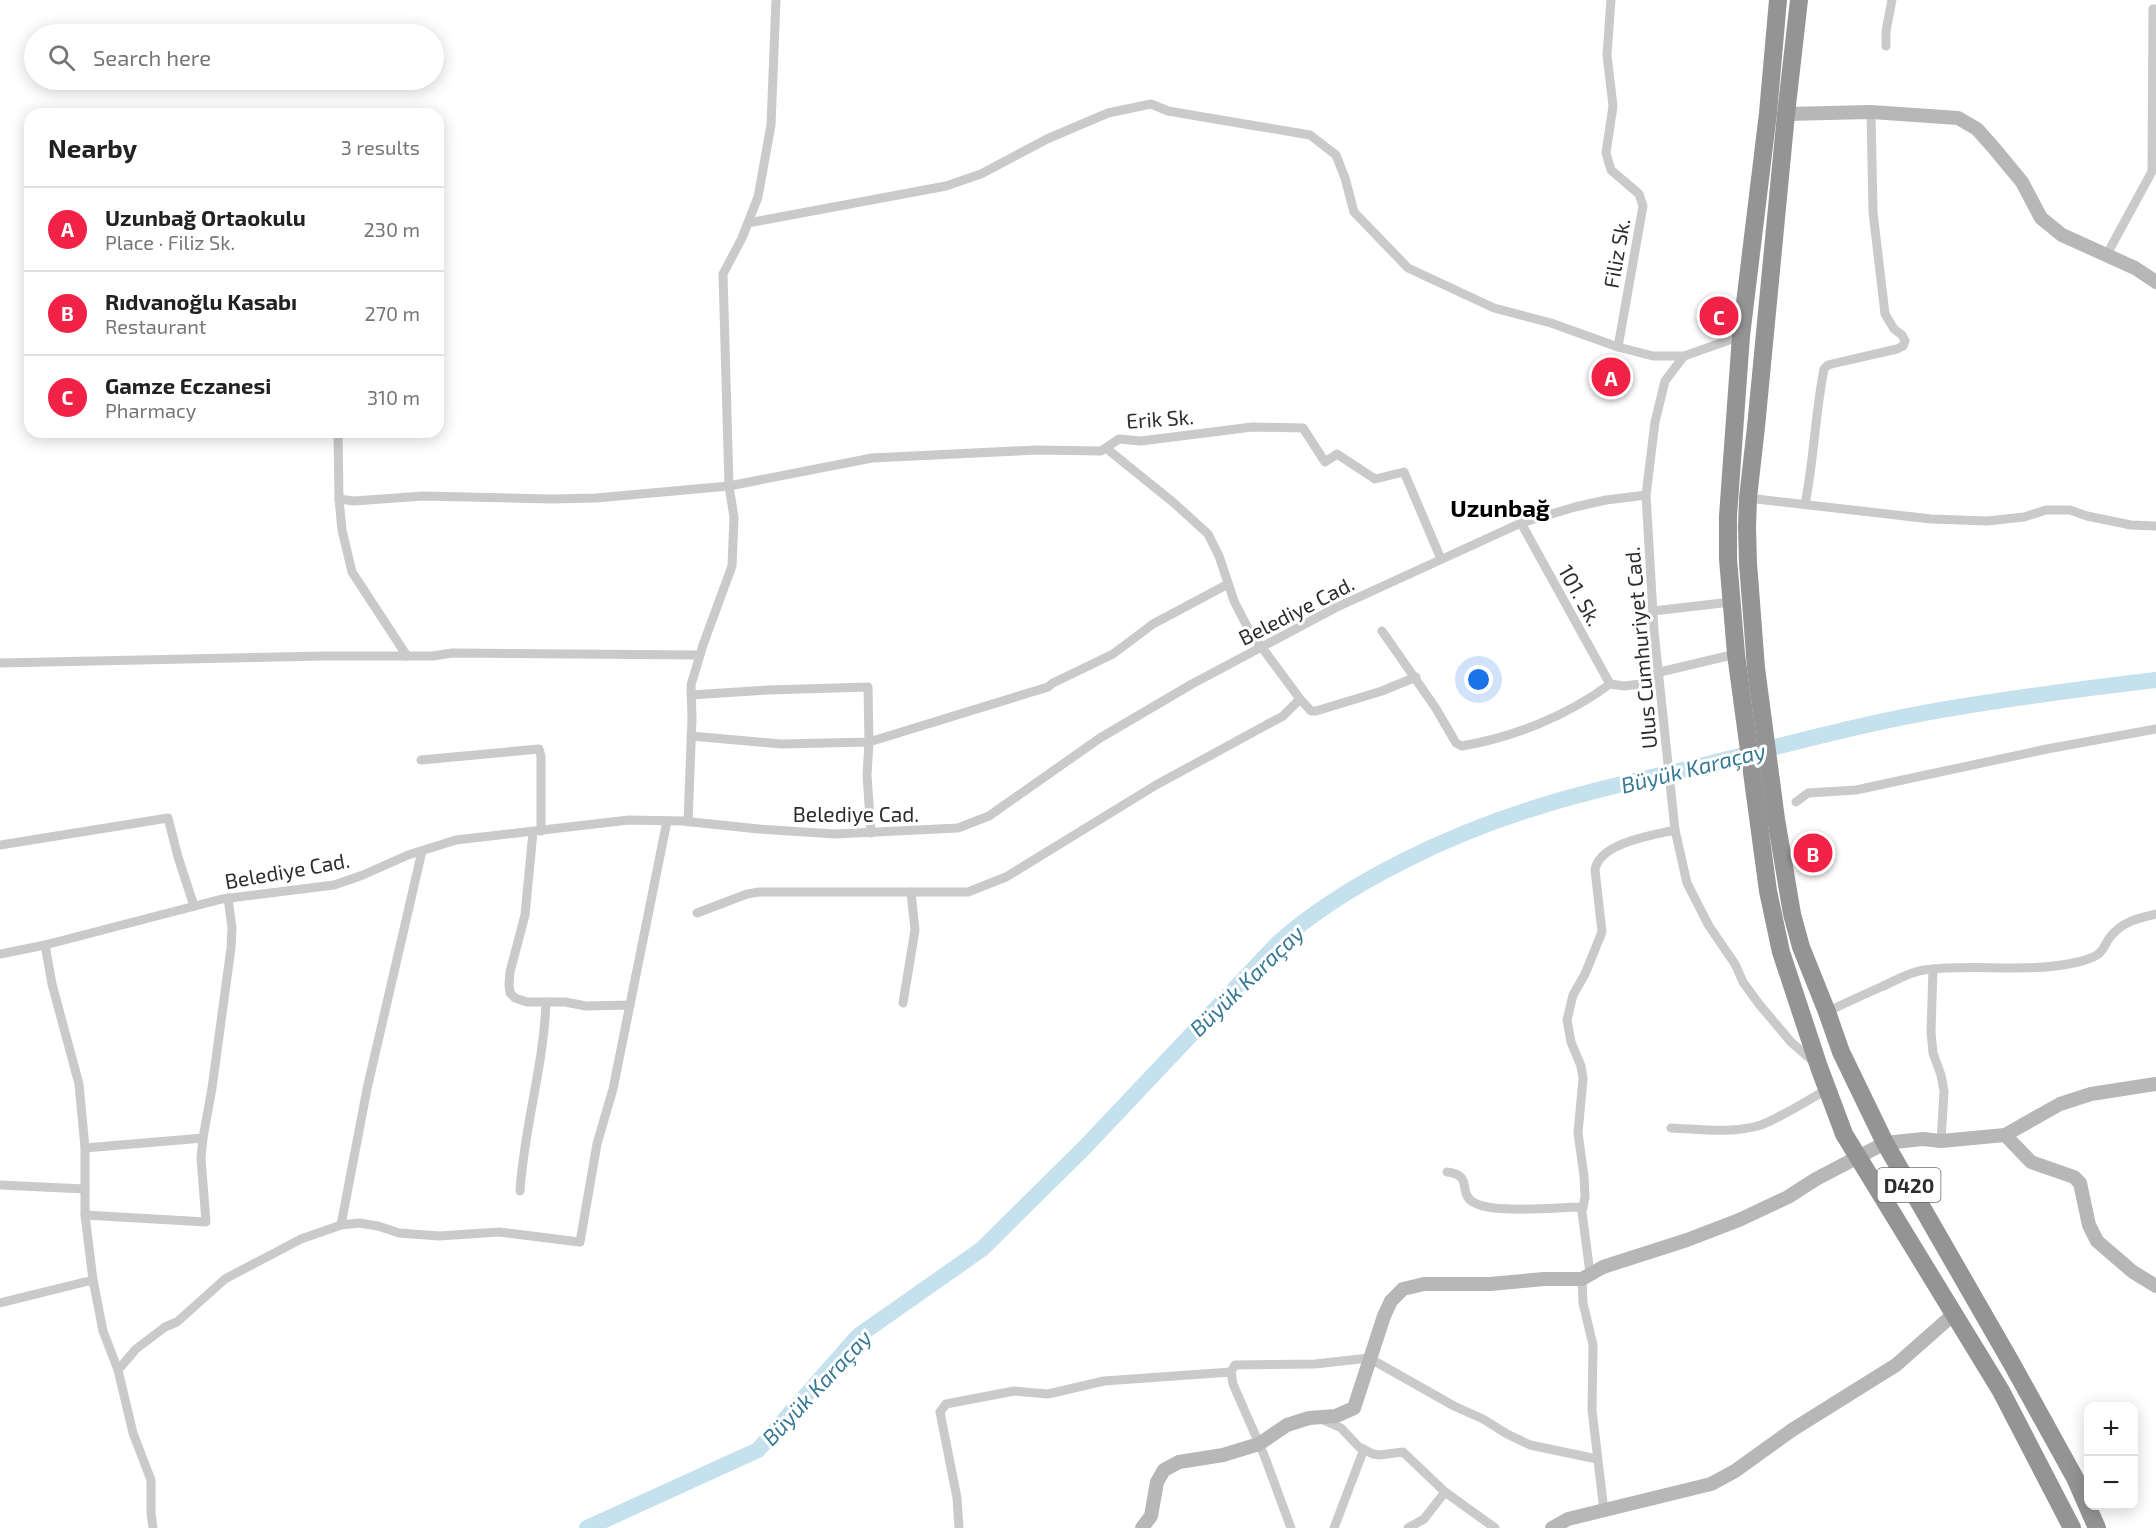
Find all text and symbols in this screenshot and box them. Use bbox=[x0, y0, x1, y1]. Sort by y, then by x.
search box bbox=[24, 24, 444, 90]
icon: search bbox=[45, 41, 78, 74]
text: Search here bbox=[93, 44, 211, 70]
text: Nearby bbox=[48, 132, 137, 163]
text: 3 results bbox=[341, 135, 420, 159]
text: Uzunbağ Ortaokulu bbox=[105, 204, 306, 230]
street label: Filiz Sk. bbox=[1598, 216, 1634, 290]
text: A bbox=[61, 217, 74, 241]
text: 230 m bbox=[364, 217, 420, 241]
text: Place · Filiz Sk. bbox=[105, 230, 235, 254]
text: Rıdvanoğlu Kasabı bbox=[105, 288, 297, 314]
pin: C bbox=[1700, 294, 1738, 338]
text: B bbox=[61, 301, 74, 325]
text: 270 m bbox=[364, 301, 420, 325]
text: Restaurant bbox=[105, 314, 206, 338]
pin: A bbox=[1592, 354, 1630, 400]
text: Gamze Eczanesi bbox=[105, 372, 271, 398]
text: C bbox=[62, 385, 73, 409]
text: 310 m bbox=[367, 385, 420, 409]
text: Pharmacy bbox=[105, 398, 196, 422]
street label: Erik Sk. bbox=[1125, 403, 1195, 433]
district label: Uzunbağ bbox=[1450, 493, 1550, 522]
street label: Ulus Cumhuriyet Cad. bbox=[1619, 546, 1661, 750]
street label: 101. Sk. bbox=[1554, 560, 1608, 630]
street label: Belediye Cad. bbox=[1234, 570, 1358, 650]
your location bbox=[1464, 665, 1493, 694]
water label: Büyük Karaçay bbox=[1618, 736, 1769, 799]
street label: Belediye Cad. bbox=[793, 801, 919, 826]
pin: B bbox=[1794, 830, 1832, 876]
street label: Belediye Cad. bbox=[223, 847, 351, 893]
water label: Büyük Karaçay bbox=[1184, 919, 1310, 1042]
road number: D420 bbox=[1878, 1168, 1940, 1202]
water label: Büyük Karaçay bbox=[756, 1324, 878, 1451]
map controls bbox=[2084, 1402, 2138, 1510]
button: + bbox=[2084, 1402, 2138, 1456]
button: − bbox=[2084, 1456, 2138, 1510]

